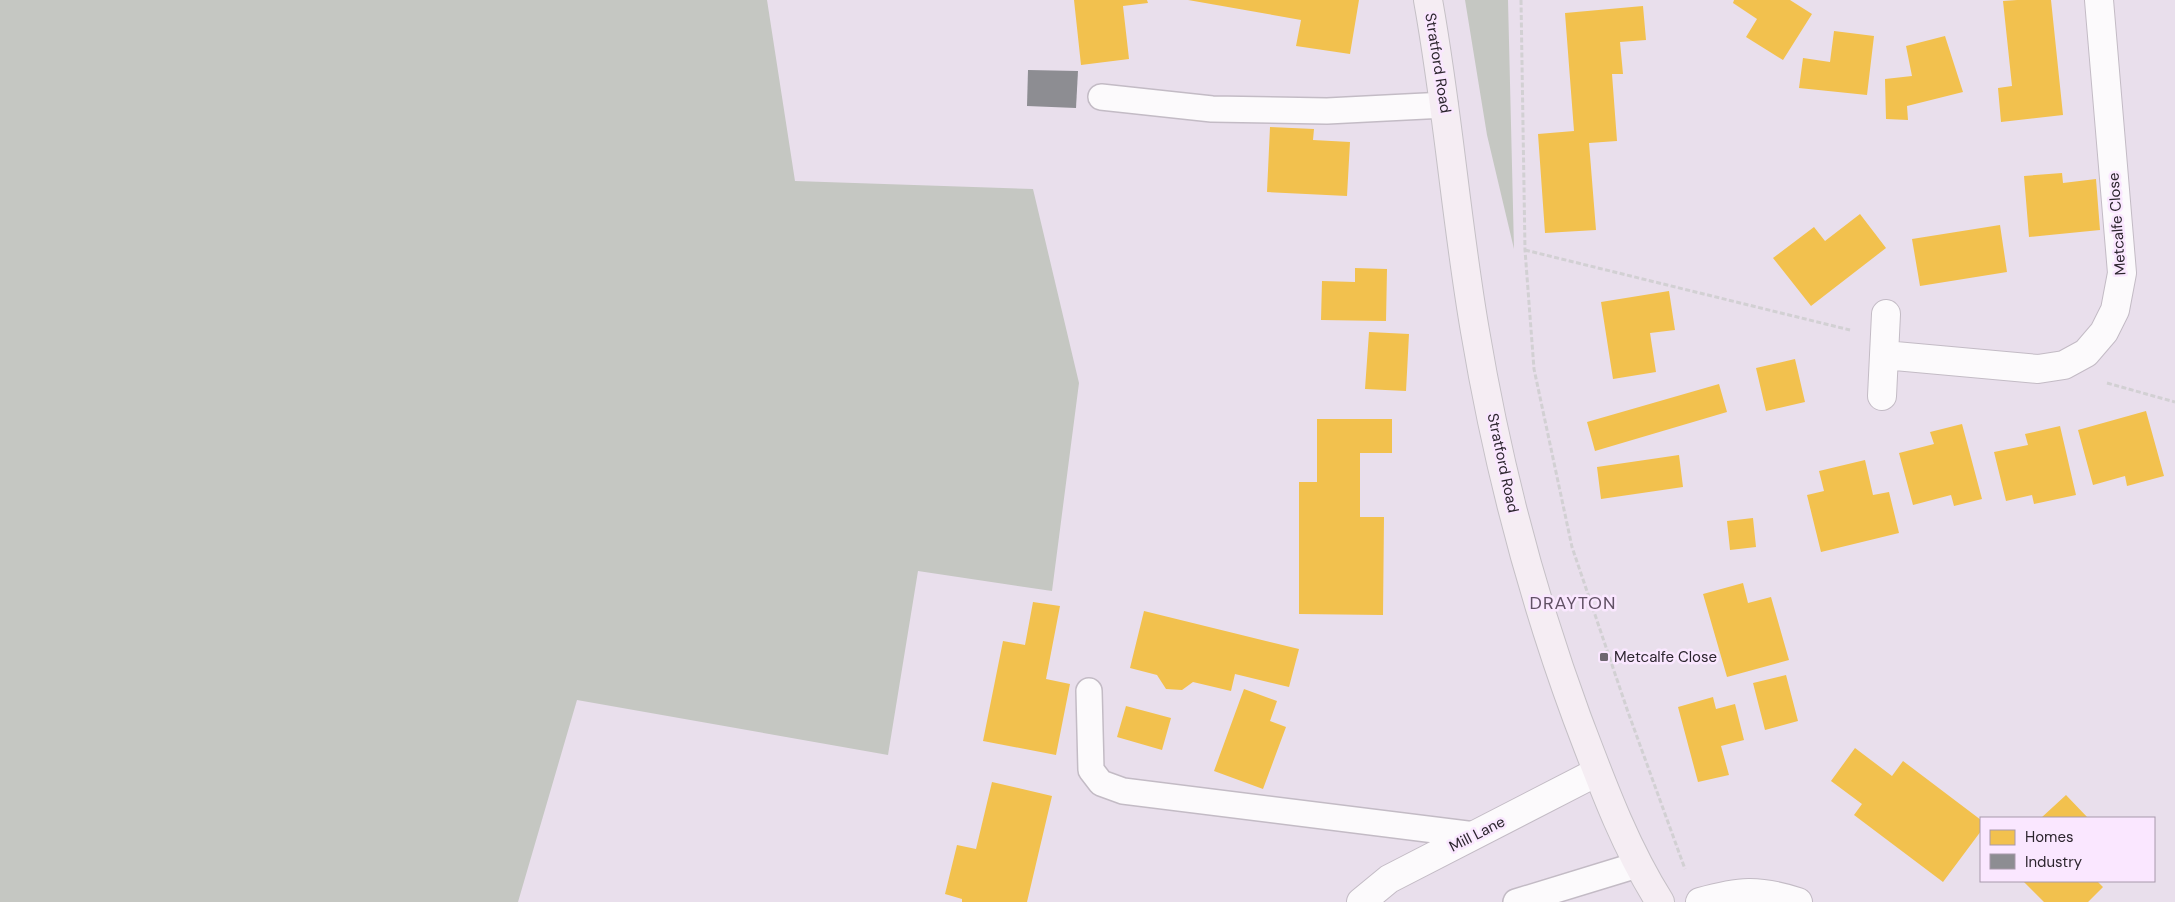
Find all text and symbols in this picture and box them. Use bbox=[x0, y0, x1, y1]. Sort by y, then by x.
street label: Stratford Road bbox=[1420, 11, 1456, 115]
street label: Metcalfe Close bbox=[2103, 172, 2131, 276]
street label: Stratford Road bbox=[1483, 411, 1523, 515]
district label: DRAYTON bbox=[1530, 591, 1616, 615]
place label: Metcalfe Close bbox=[1614, 647, 1717, 667]
marker: Metcalfe Close bbox=[1598, 651, 1610, 663]
street label: Mill Lane bbox=[1446, 811, 1508, 857]
legend bbox=[1980, 817, 2155, 882]
text: Homes bbox=[2025, 827, 2074, 847]
text: Industry bbox=[2025, 852, 2083, 872]

